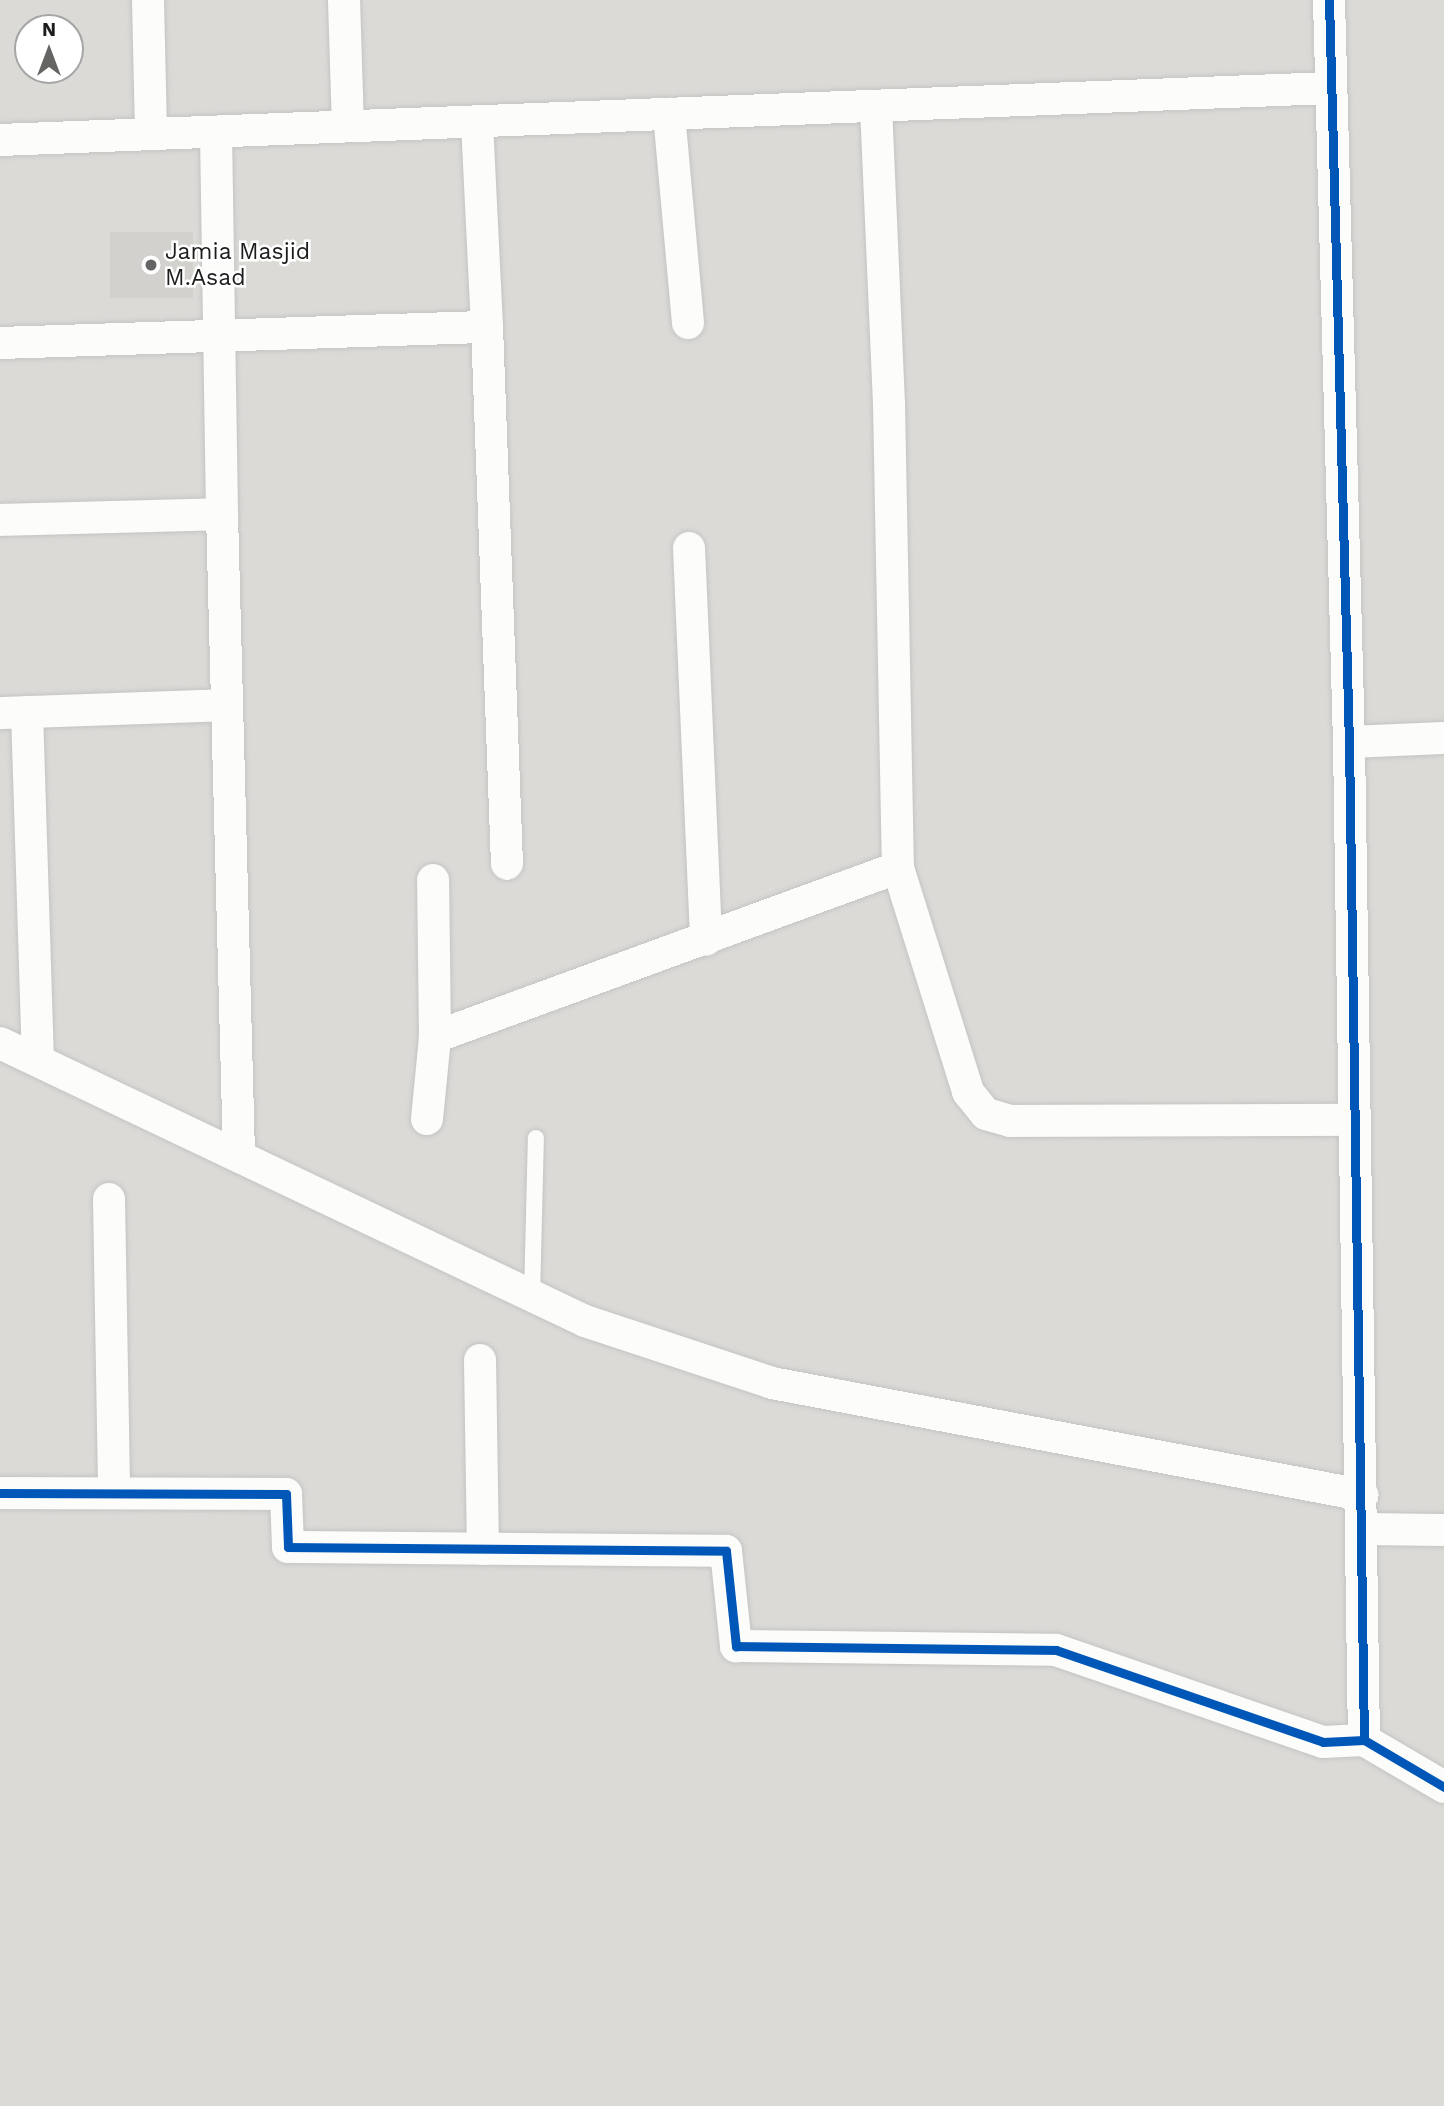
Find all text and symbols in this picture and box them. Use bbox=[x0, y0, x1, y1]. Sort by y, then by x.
north arrow bbox=[14, 14, 84, 84]
text: N bbox=[42, 18, 56, 41]
place label: Jamia Masjid M.Asad bbox=[165, 238, 311, 292]
marker: Jamia Masjid M.Asad bbox=[143, 257, 159, 273]

